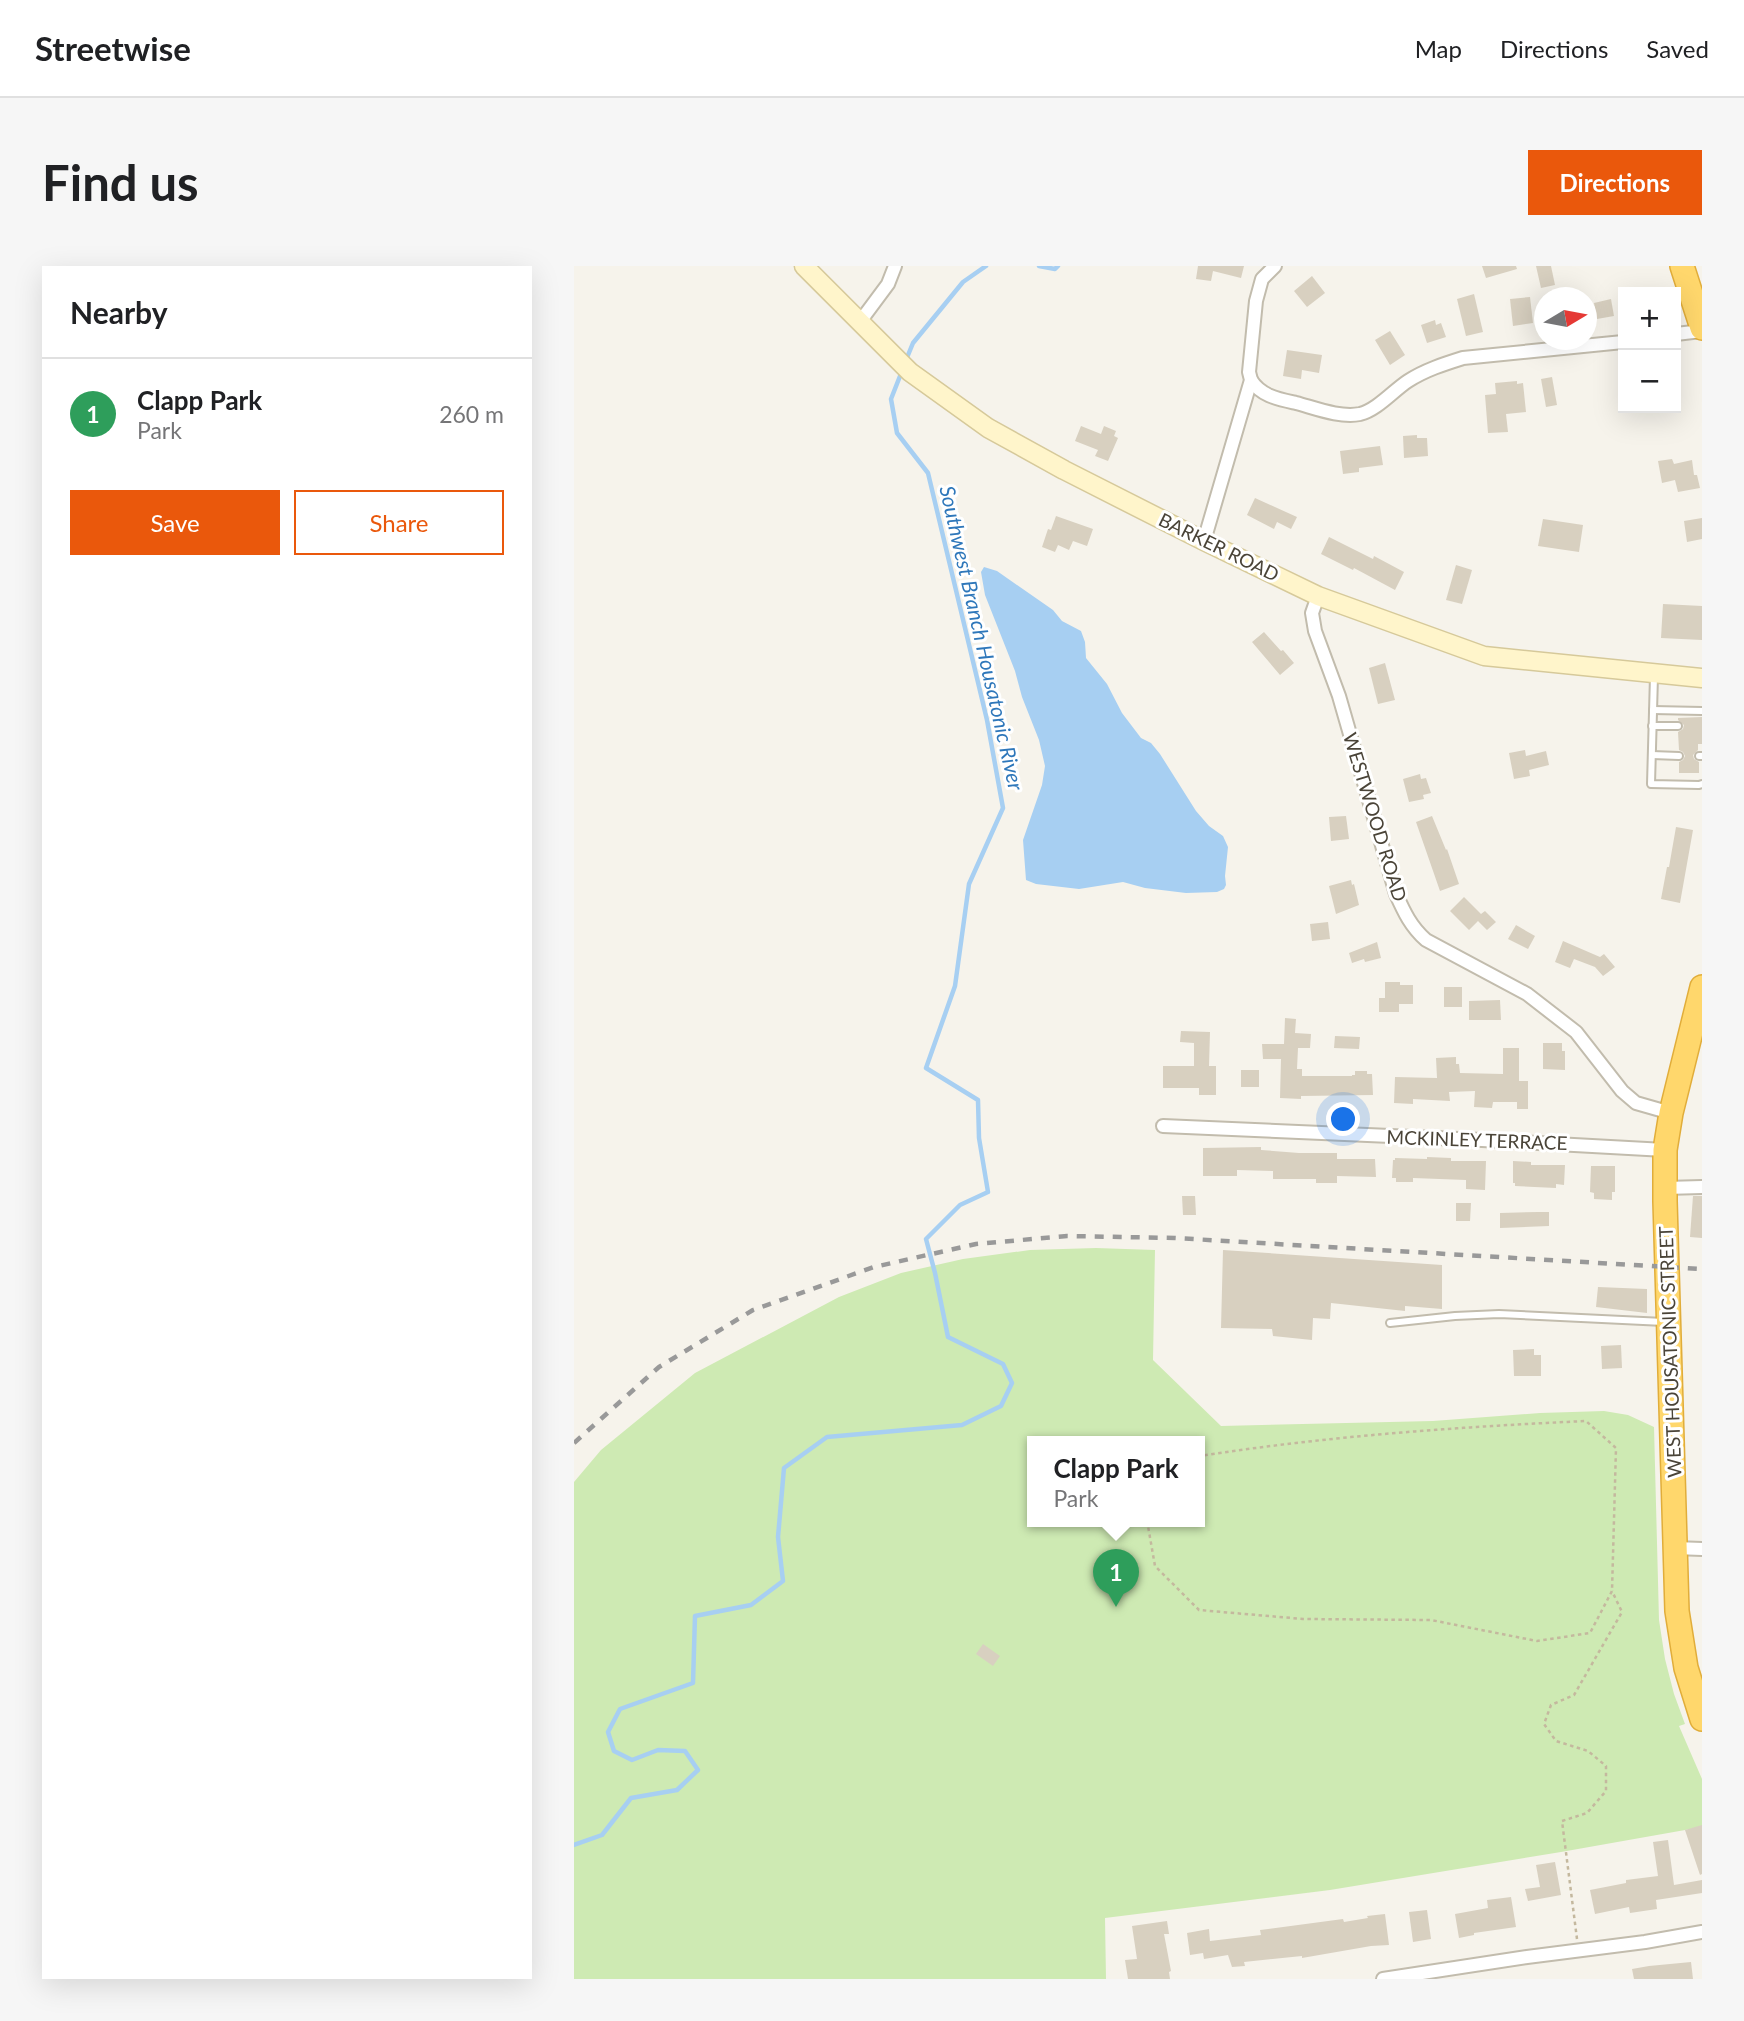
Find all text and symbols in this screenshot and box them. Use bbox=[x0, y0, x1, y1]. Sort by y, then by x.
text: Streetwise bbox=[35, 28, 191, 68]
text: Map bbox=[1415, 34, 1462, 63]
text: Directions bbox=[1500, 34, 1608, 63]
text: Saved bbox=[1646, 34, 1709, 63]
button: Directions bbox=[1528, 150, 1702, 215]
text: Find us bbox=[42, 153, 199, 211]
north arrow bbox=[1534, 287, 1597, 350]
map controls bbox=[1618, 287, 1681, 413]
button: + bbox=[1618, 287, 1681, 350]
text: Nearby bbox=[70, 294, 168, 330]
button: − bbox=[1618, 350, 1681, 413]
text: Clapp Park bbox=[137, 384, 262, 416]
text: 1 bbox=[86, 400, 100, 428]
text: 260 m bbox=[439, 400, 504, 428]
text: Park bbox=[137, 416, 182, 444]
water label: Southwest Branch Housatonic River bbox=[935, 483, 1030, 793]
button: Save bbox=[70, 490, 280, 555]
button: Share bbox=[294, 490, 504, 555]
street label: BARKER ROAD bbox=[1155, 507, 1283, 586]
street label: WESTWOOD ROAD bbox=[1339, 730, 1412, 904]
your location bbox=[1326, 1102, 1360, 1136]
street label: MCKINLEY TERRACE bbox=[1386, 1125, 1568, 1154]
street label: WEST HOUSATONIC STREET bbox=[1654, 1226, 1685, 1478]
popup bbox=[1027, 1436, 1205, 1527]
text: Clapp Park bbox=[1053, 1452, 1179, 1484]
text: Park bbox=[1053, 1484, 1098, 1512]
pin: 1 bbox=[1093, 1549, 1139, 1607]

